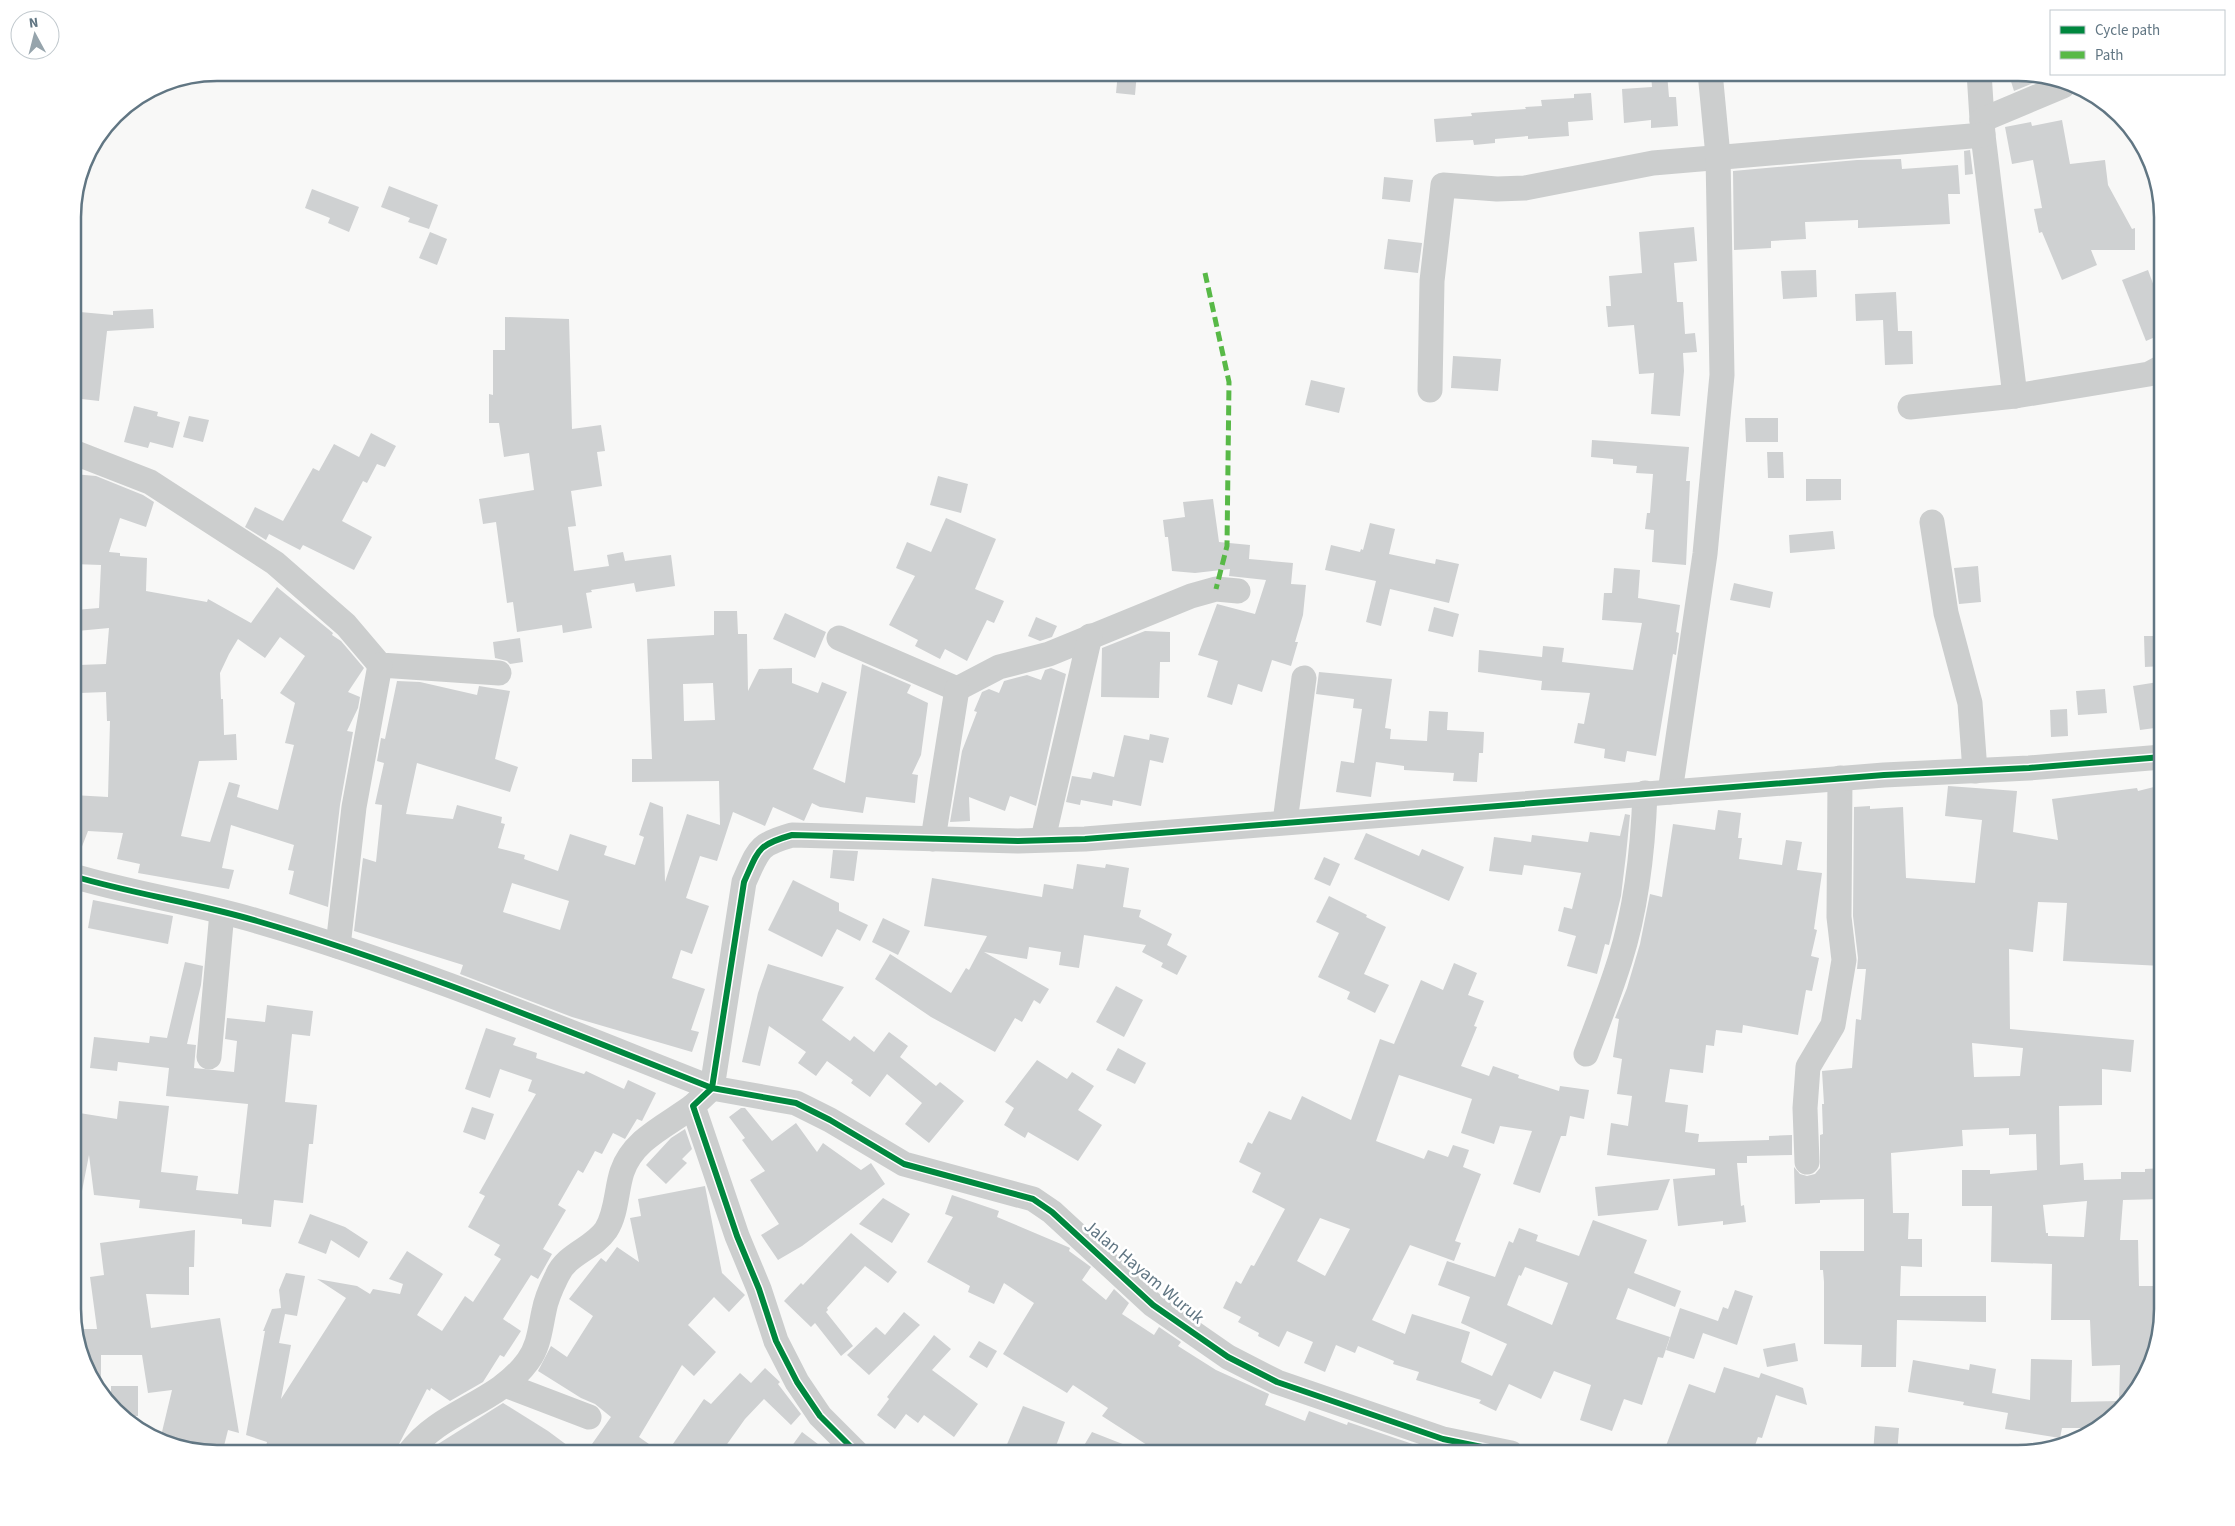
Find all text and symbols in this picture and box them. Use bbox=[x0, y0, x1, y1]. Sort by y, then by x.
north arrow bbox=[10, 10, 60, 60]
legend bbox=[2050, 10, 2225, 75]
text: N bbox=[28, 13, 39, 34]
text: Cycle path bbox=[2095, 20, 2160, 41]
text: Path bbox=[2095, 45, 2123, 66]
street label: Jalan Hayam Wuruk bbox=[1078, 1214, 1210, 1330]

